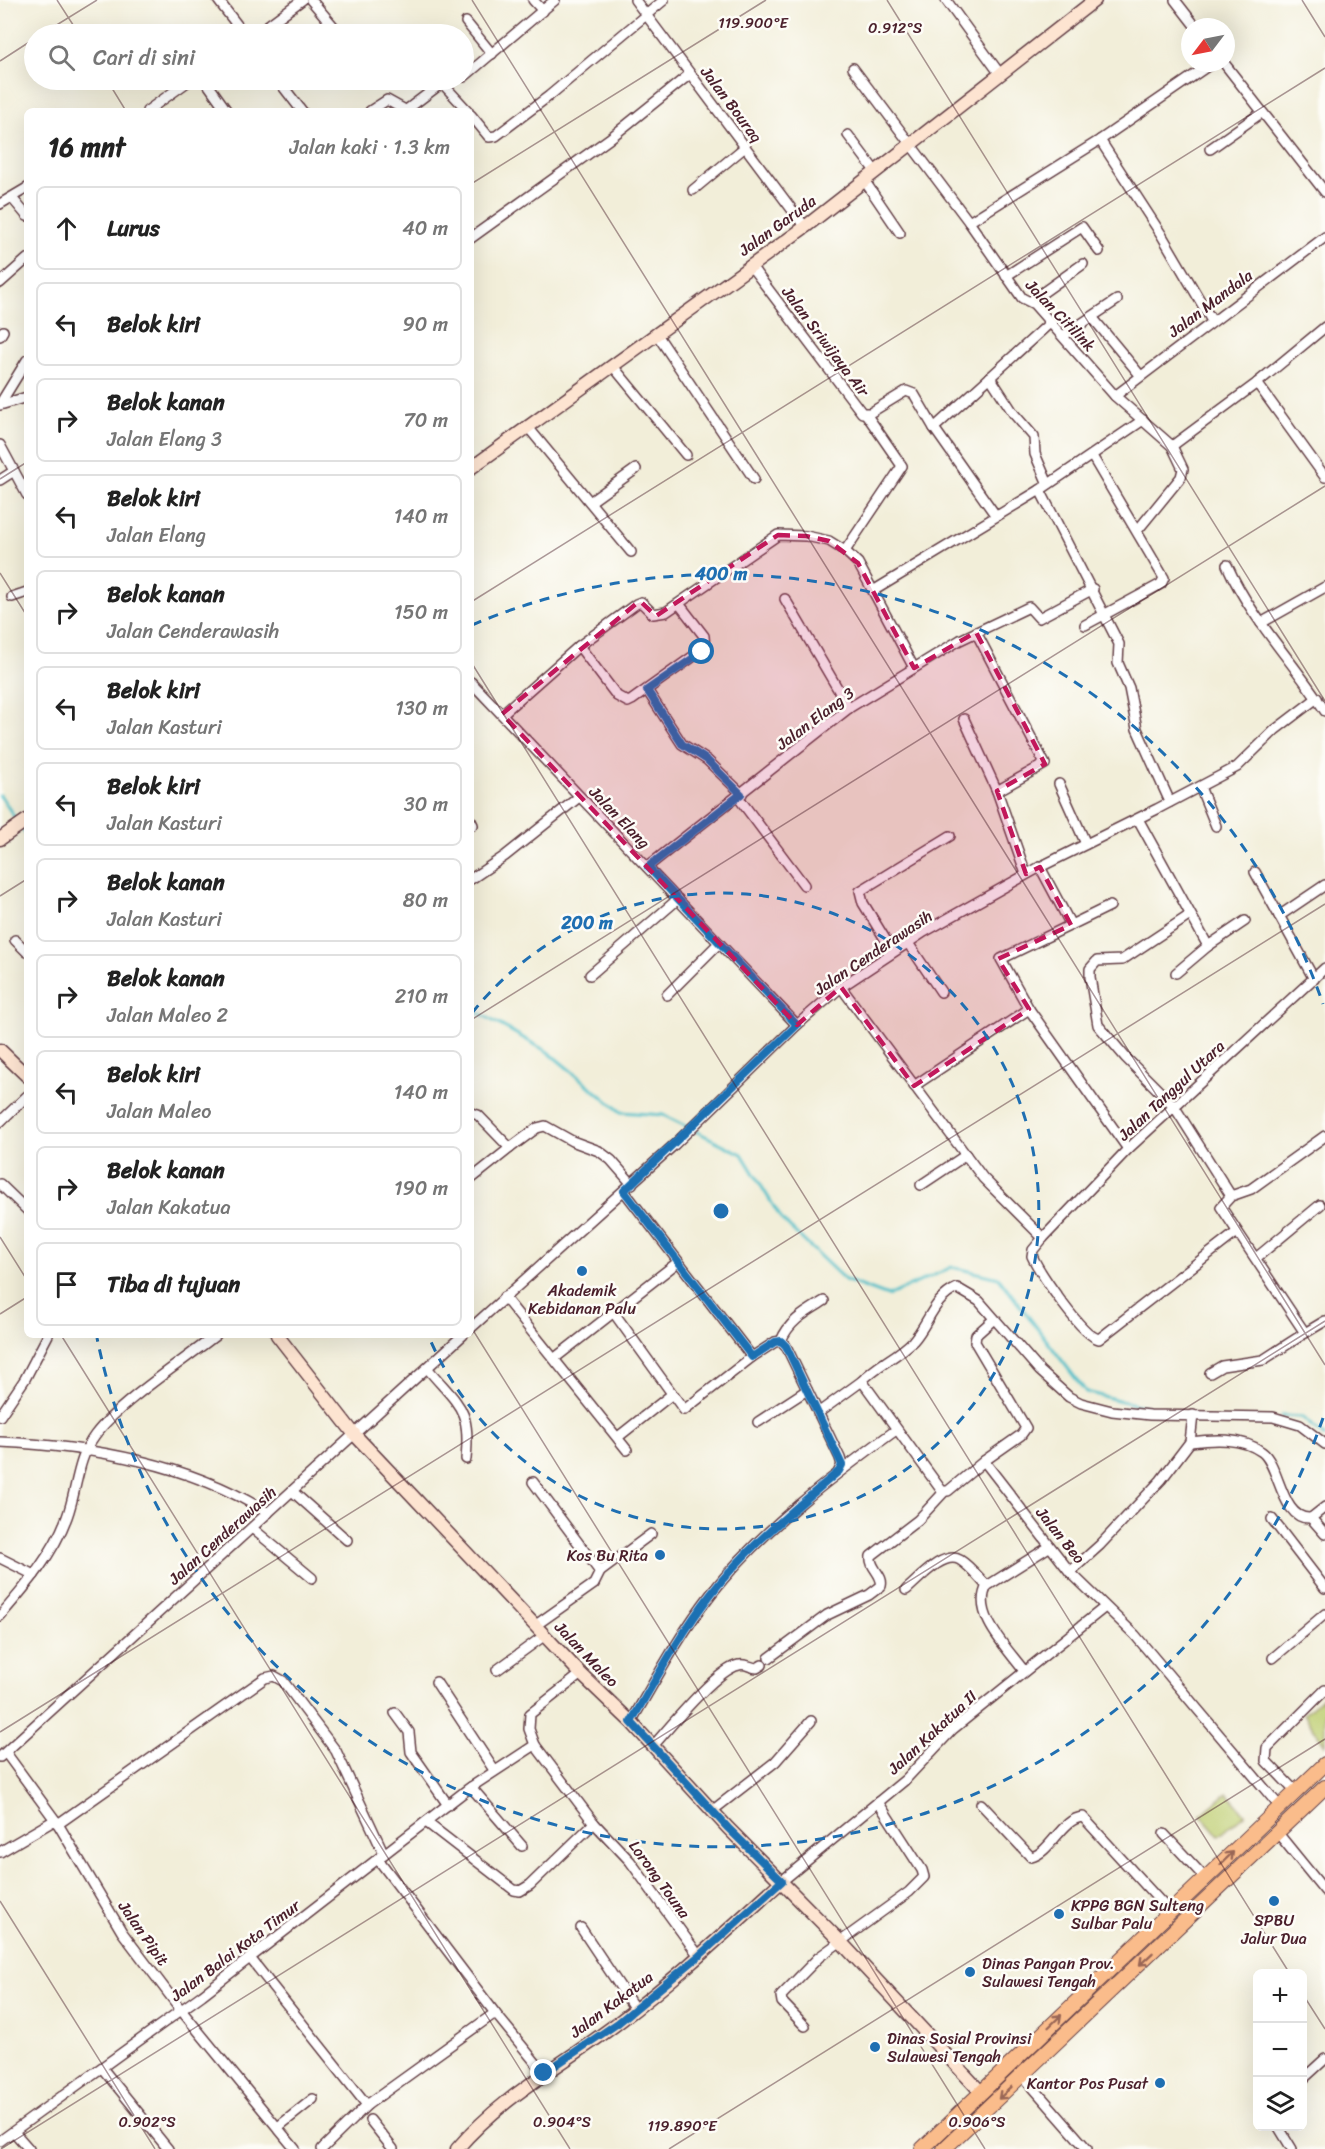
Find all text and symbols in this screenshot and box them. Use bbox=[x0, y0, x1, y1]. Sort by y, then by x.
text: 119.900°E bbox=[718, 10, 789, 36]
text: 0.912°S bbox=[868, 15, 923, 41]
north arrow bbox=[1181, 18, 1235, 72]
search box bbox=[24, 24, 474, 90]
text: Cari di sini bbox=[93, 38, 195, 77]
icon: search bbox=[45, 41, 78, 74]
street label: Jalan Bouraq bbox=[692, 59, 770, 149]
text: 16 mnt bbox=[48, 124, 125, 170]
text: Jalan kaki · 1.3 km bbox=[290, 130, 450, 165]
street label: Jalan Garuda bbox=[731, 187, 823, 264]
text: Lurus bbox=[107, 209, 160, 248]
text: 40 m bbox=[402, 211, 448, 246]
icon: ahead bbox=[50, 212, 83, 245]
street label: Jalan Mandala bbox=[1161, 261, 1260, 346]
street label: Jalan Citilink bbox=[1017, 271, 1103, 359]
street label: Jalan Sriwijaya Air bbox=[774, 279, 878, 404]
text: Belok kiri bbox=[107, 305, 200, 344]
text: 90 m bbox=[403, 307, 448, 342]
icon: left bbox=[50, 308, 83, 341]
text: Belok kanan bbox=[107, 383, 225, 422]
text: 70 m bbox=[403, 403, 448, 438]
icon: right bbox=[50, 404, 83, 437]
text: Jalan Elang 3 bbox=[107, 422, 222, 457]
text: Belok kiri bbox=[107, 479, 200, 518]
text: 140 m bbox=[394, 499, 448, 534]
icon: left bbox=[50, 500, 83, 533]
text: Jalan Elang bbox=[107, 518, 206, 553]
text: 400 m bbox=[694, 558, 747, 590]
text: Belok kanan bbox=[107, 575, 225, 614]
text: 150 m bbox=[394, 595, 448, 630]
icon: right bbox=[50, 596, 83, 629]
text: Jalan Cenderawasih bbox=[107, 614, 279, 649]
route start bbox=[688, 638, 714, 664]
text: Belok kiri bbox=[107, 671, 200, 710]
street label: Jalan Elang 3 bbox=[769, 679, 861, 758]
text: 130 m bbox=[395, 691, 448, 726]
icon: left bbox=[50, 692, 83, 725]
text: Jalan Kasturi bbox=[107, 710, 222, 745]
text: Belok kiri bbox=[107, 767, 200, 806]
street label: Jalan Elang bbox=[581, 778, 658, 856]
text: 30 m bbox=[404, 787, 448, 822]
icon: left bbox=[50, 788, 83, 821]
text: Jalan Kasturi bbox=[107, 806, 222, 841]
text: Belok kanan bbox=[107, 863, 225, 902]
text: 80 m bbox=[403, 883, 448, 918]
icon: right bbox=[50, 884, 83, 917]
text: Jalan Kasturi bbox=[107, 902, 222, 937]
street label: Jalan Cenderawasih bbox=[807, 902, 939, 1004]
text: 200 m bbox=[560, 907, 613, 939]
text: Belok kanan bbox=[107, 959, 225, 998]
text: 210 m bbox=[395, 979, 448, 1014]
icon: right bbox=[50, 980, 83, 1013]
text: Jalan Maleo 2 bbox=[107, 998, 228, 1033]
street label: Jalan Tanggul Utara bbox=[1110, 1033, 1232, 1149]
text: Belok kiri bbox=[107, 1055, 200, 1094]
text: 140 m bbox=[394, 1075, 448, 1110]
icon: left bbox=[50, 1076, 83, 1109]
text: Jalan Maleo bbox=[107, 1094, 211, 1129]
text: Belok kanan bbox=[107, 1151, 225, 1190]
text: 190 m bbox=[394, 1171, 448, 1206]
icon: right bbox=[50, 1172, 83, 1205]
text: Jalan Kakatua bbox=[107, 1190, 231, 1225]
centre of rings bbox=[711, 1201, 731, 1221]
marker: Akademik Kebidanan Palu bbox=[575, 1264, 589, 1278]
text: Tiba di tujuan bbox=[107, 1265, 240, 1304]
icon: arrive bbox=[50, 1268, 83, 1301]
place label: Akademik Kebidanan Palu bbox=[528, 1276, 636, 1323]
street label: Jalan Cenderawasih bbox=[161, 1478, 283, 1593]
street label: Jalan Beo bbox=[1028, 1499, 1093, 1570]
place label: Kos Bu Rita bbox=[567, 1541, 648, 1570]
marker: Kos Bu Rita bbox=[653, 1548, 667, 1562]
street label: Jalan Maleo bbox=[546, 1614, 626, 1694]
street label: Jalan Kakatua II bbox=[880, 1683, 984, 1783]
street label: Lorong Touna bbox=[621, 1834, 699, 1926]
one-way arrow bbox=[1219, 1851, 1234, 1865]
street label: Jalan Balai Kota Timur bbox=[163, 1891, 308, 2010]
place label: KPPG BGN Sulteng Sulbar Palu bbox=[1071, 1891, 1204, 1938]
street label: Jalan Pipit bbox=[110, 1894, 177, 1972]
marker: SPBU Jalur Dua bbox=[1267, 1894, 1281, 1908]
place label: SPBU Jalur Dua bbox=[1240, 1906, 1307, 1953]
marker: KPPG BGN Sulteng Sulbar Palu bbox=[1052, 1907, 1066, 1921]
place label: Dinas Pangan Prov. Sulawesi Tengah bbox=[982, 1949, 1115, 1996]
one-way arrow bbox=[1139, 1951, 1154, 1966]
street label: Jalan Kakatua bbox=[562, 1963, 659, 2046]
marker: Dinas Pangan Prov. Sulawesi Tengah bbox=[963, 1965, 977, 1979]
map controls bbox=[1253, 1969, 1307, 2131]
button: + bbox=[1253, 1969, 1307, 2023]
one-way arrow bbox=[1048, 2014, 1063, 2028]
button: − bbox=[1253, 2023, 1307, 2077]
place label: Dinas Sosial Provinsi Sulawesi Tengah bbox=[887, 2024, 1032, 2071]
marker: Dinas Sosial Provinsi Sulawesi Tengah bbox=[868, 2040, 882, 2054]
route end bbox=[530, 2059, 556, 2085]
place label: Kantor Pos Pusat bbox=[1027, 2069, 1149, 2098]
marker: Kantor Pos Pusat bbox=[1153, 2076, 1167, 2090]
button: layers bbox=[1253, 2077, 1307, 2131]
one-way arrow bbox=[997, 2086, 1012, 2100]
text: 0.902°S bbox=[118, 2109, 176, 2135]
text: 0.904°S bbox=[533, 2109, 592, 2135]
text: 0.906°S bbox=[948, 2109, 1006, 2135]
text: 119.890°E bbox=[647, 2113, 718, 2139]

